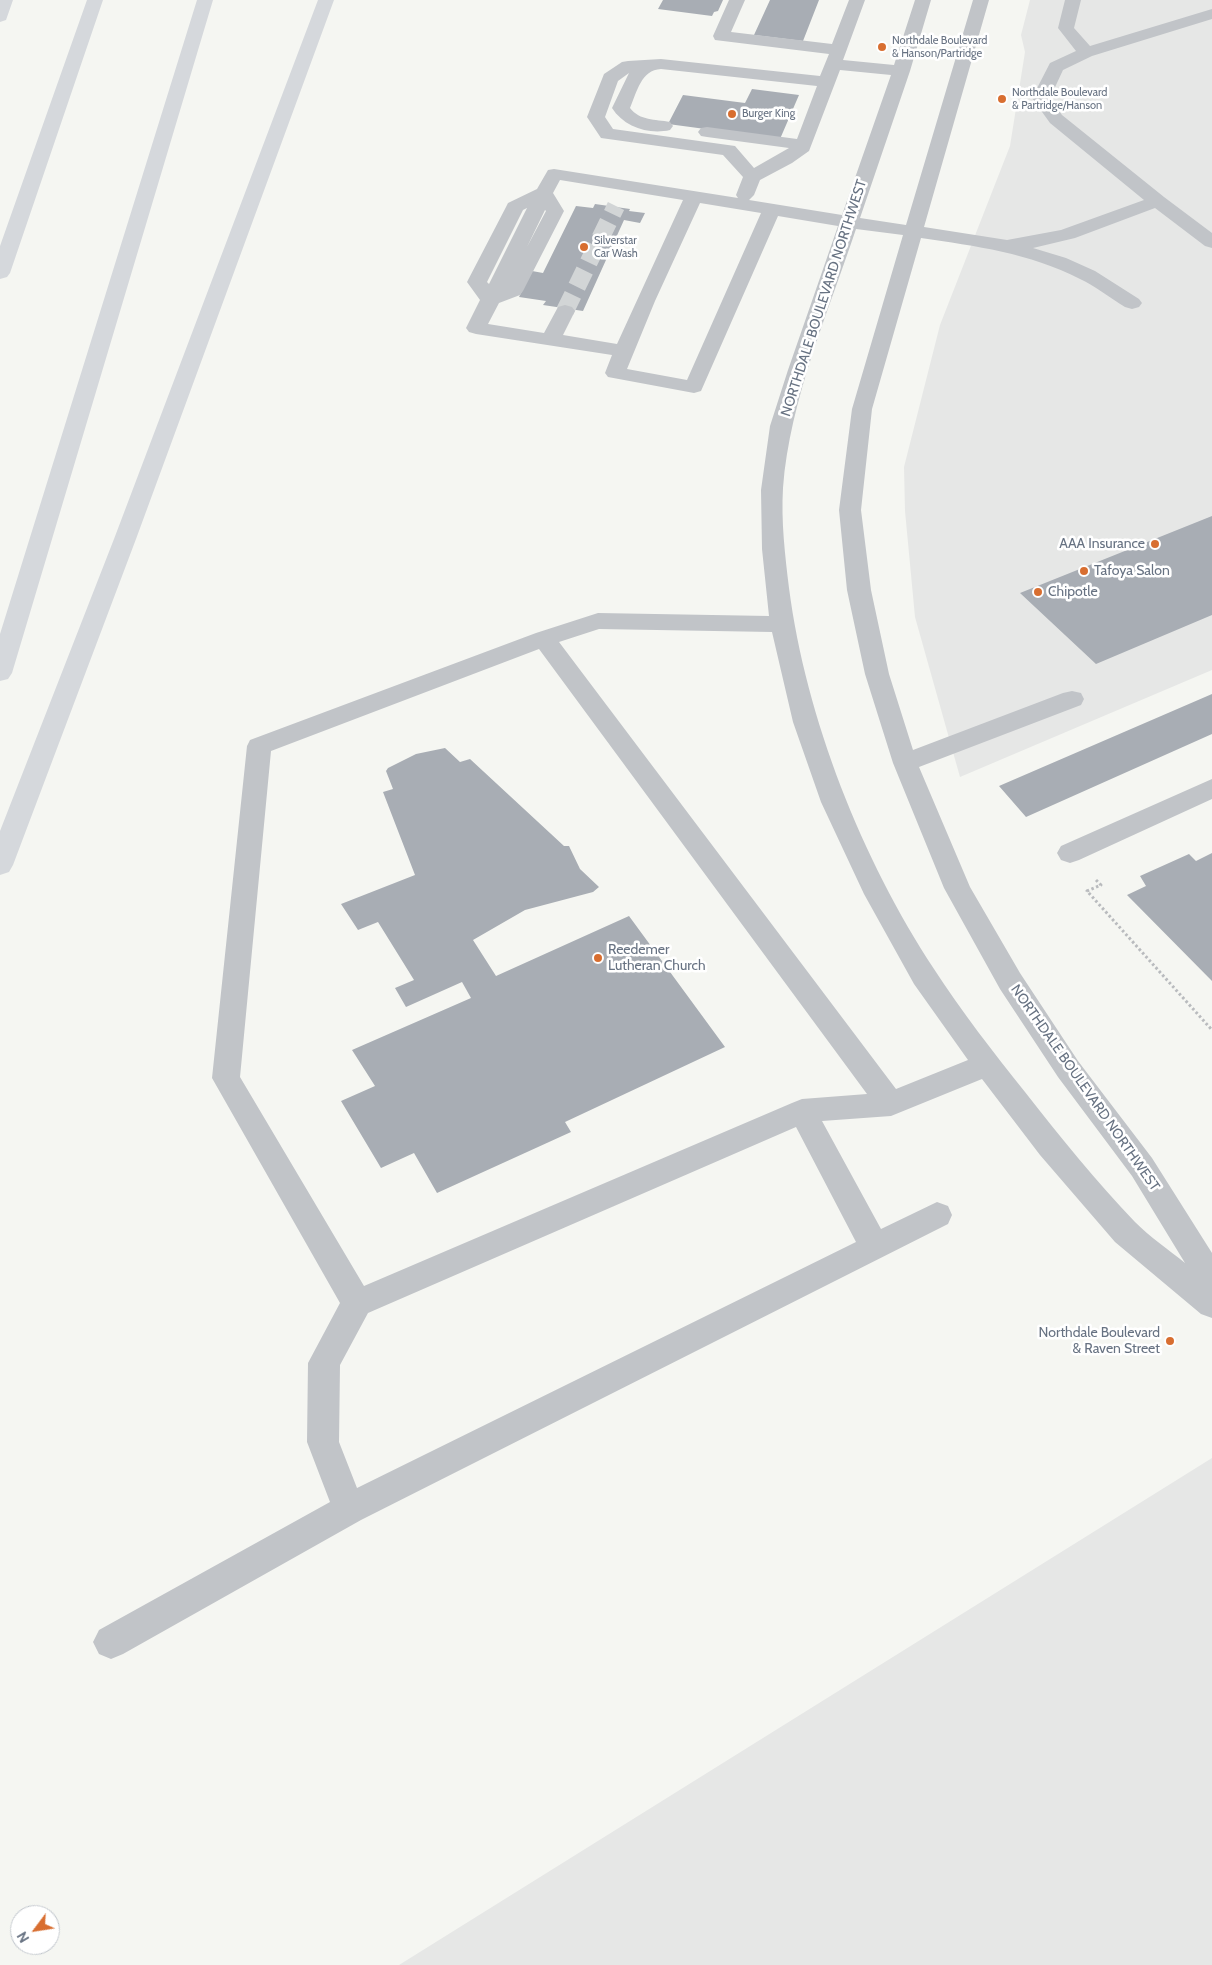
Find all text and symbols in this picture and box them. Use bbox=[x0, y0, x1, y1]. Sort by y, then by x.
place label: Northdale Boulevard & Hanson/Partridge bbox=[892, 34, 987, 60]
marker: Northdale Boulevard & Hanson/Partridge bbox=[876, 41, 888, 53]
place label: Northdale Boulevard & Partridge/Hanson bbox=[1012, 86, 1107, 112]
marker: Northdale Boulevard & Partridge/Hanson bbox=[996, 93, 1008, 105]
place label: Burger King bbox=[742, 107, 795, 121]
marker: Burger King bbox=[726, 108, 738, 120]
street label: NORTHDALE BOULEVARD NORTHWEST bbox=[778, 177, 870, 419]
place label: Silverstar Car Wash bbox=[594, 234, 638, 260]
marker: Silverstar Car Wash bbox=[578, 241, 590, 253]
place label: AAA Insurance bbox=[1059, 536, 1145, 552]
marker: AAA Insurance bbox=[1149, 538, 1161, 550]
place label: Tafoya Salon bbox=[1094, 563, 1170, 579]
marker: Tafoya Salon bbox=[1078, 565, 1090, 577]
place label: Chipotle bbox=[1048, 584, 1098, 600]
marker: Chipotle bbox=[1032, 586, 1044, 598]
place label: Reedemer Lutheran Church bbox=[608, 942, 705, 974]
marker: Reedemer Lutheran Church bbox=[592, 952, 604, 964]
street label: NORTHDALE BOULEVARD NORTHWEST bbox=[1007, 982, 1163, 1194]
place label: Northdale Boulevard & Raven Street bbox=[1039, 1325, 1160, 1358]
marker: Northdale Boulevard & Raven Street bbox=[1164, 1335, 1176, 1347]
north arrow bbox=[10, 1905, 60, 1955]
text: N bbox=[13, 1928, 33, 1946]

